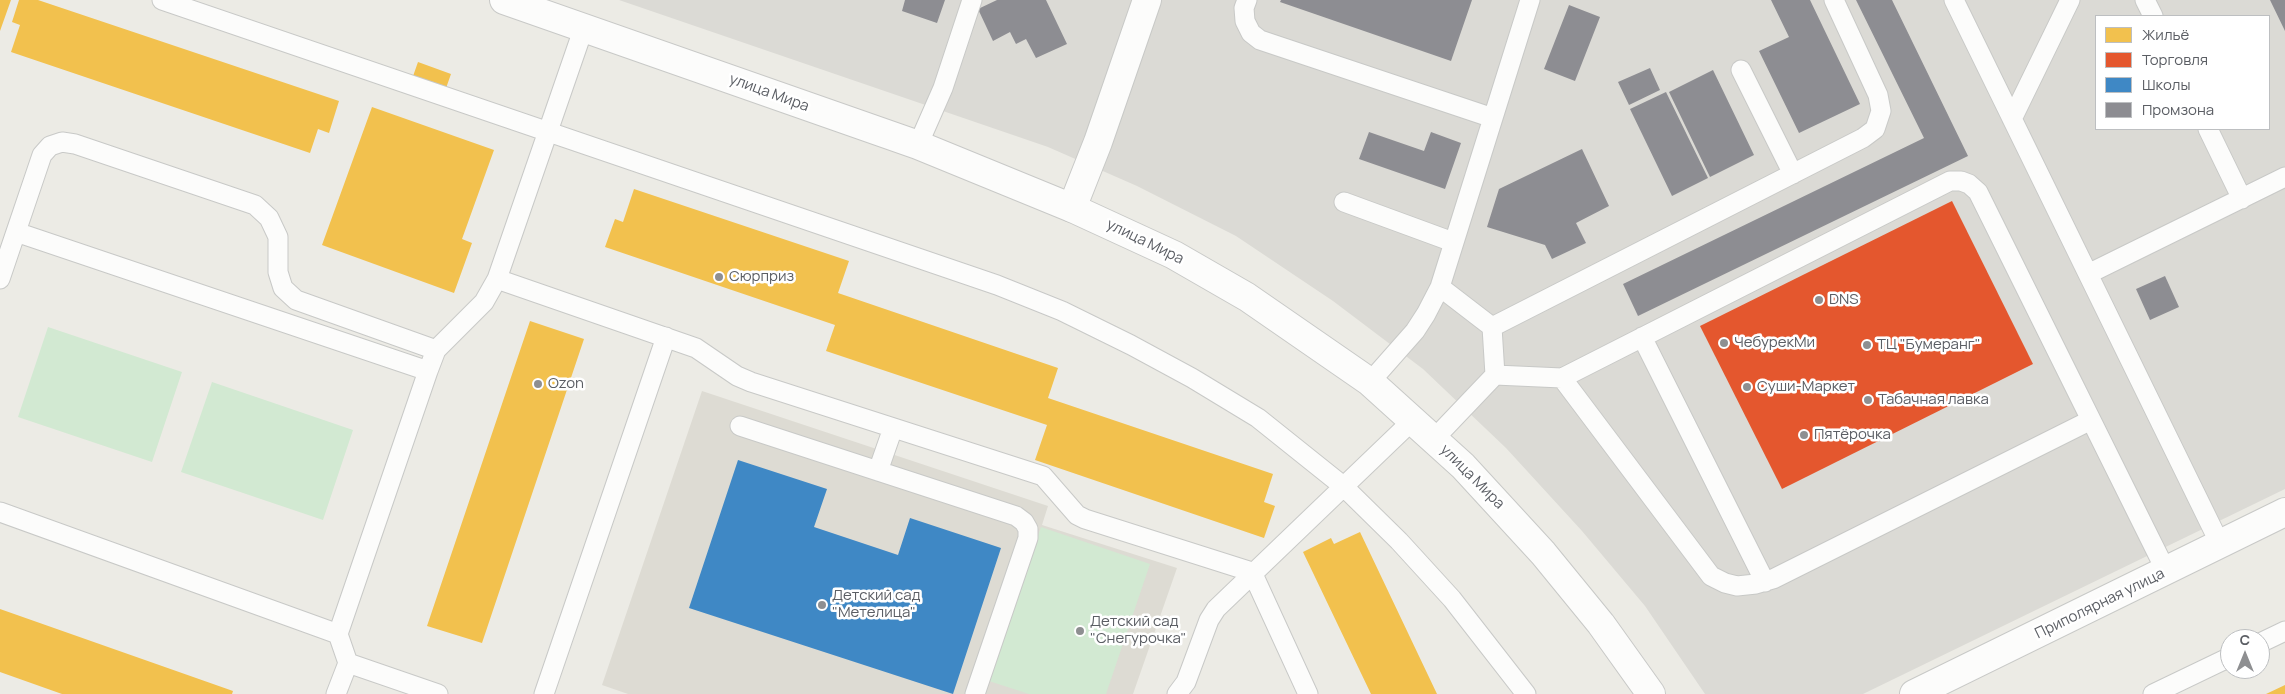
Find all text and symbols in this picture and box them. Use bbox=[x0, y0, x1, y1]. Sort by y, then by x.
legend bbox=[2095, 15, 2270, 130]
text: Жильё bbox=[2142, 24, 2189, 45]
text: Торговля bbox=[2142, 49, 2208, 70]
street label: улица Мира bbox=[727, 70, 811, 116]
text: Школы bbox=[2142, 74, 2190, 95]
text: Промзона bbox=[2142, 99, 2214, 120]
street label: улица Мира bbox=[1103, 216, 1187, 268]
place label: Сюрприз bbox=[729, 268, 794, 286]
marker: Сюрприз bbox=[713, 271, 725, 283]
place label: DNS bbox=[1829, 291, 1859, 309]
marker: DNS bbox=[1813, 294, 1825, 306]
place label: ЧебурекМи bbox=[1734, 334, 1815, 352]
place label: ТЦ "Бумеранг" bbox=[1877, 336, 1981, 354]
marker: ЧебурекМи bbox=[1718, 337, 1730, 349]
marker: ТЦ "Бумеранг" bbox=[1861, 339, 1873, 351]
place label: Ozon bbox=[548, 375, 584, 393]
marker: Ozon bbox=[532, 378, 544, 390]
place label: Суши-Маркет bbox=[1757, 378, 1855, 396]
marker: Суши-Маркет bbox=[1741, 381, 1753, 393]
place label: Табачная лавка bbox=[1878, 391, 1989, 409]
marker: Табачная лавка bbox=[1862, 394, 1874, 406]
place label: Пятёрочка bbox=[1814, 426, 1891, 444]
marker: Пятёрочка bbox=[1798, 429, 1810, 441]
street label: улица Мира bbox=[1436, 441, 1508, 513]
street label: Приполярная улица bbox=[2032, 565, 2168, 643]
place label: Детский сад "Метелица" bbox=[832, 587, 921, 622]
marker: Детский сад "Метелица" bbox=[816, 599, 828, 611]
place label: Детский сад "Снегурочка" bbox=[1090, 613, 1186, 648]
marker: Детский сад "Снегурочка" bbox=[1074, 625, 1086, 637]
north arrow bbox=[2220, 629, 2270, 679]
text: С bbox=[2240, 630, 2250, 649]

